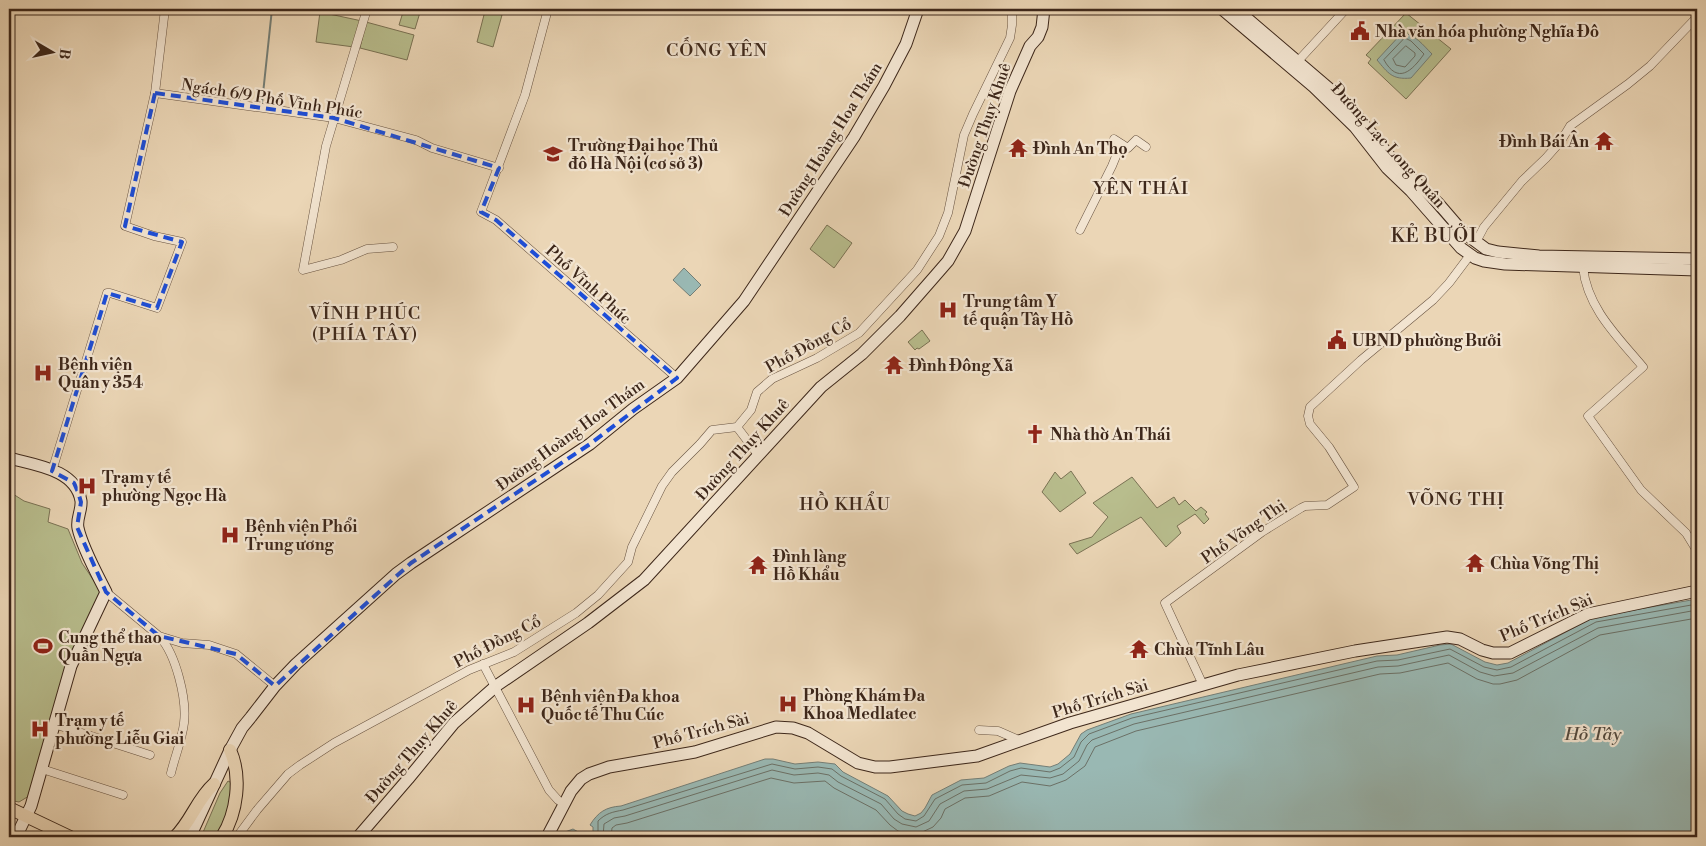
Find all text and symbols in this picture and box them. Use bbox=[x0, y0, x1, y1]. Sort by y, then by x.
public building icon: Nhà văn hóa phường Nghĩa Đô bbox=[1349, 20, 1371, 42]
place label: Nhà văn hóa phường Nghĩa Đô bbox=[1375, 22, 1599, 42]
north arrow bbox=[28, 28, 78, 78]
district label: CỐNG YÊN bbox=[666, 37, 768, 62]
text: B bbox=[54, 47, 74, 60]
street label: Đường Hoàng Hoa Thám bbox=[775, 59, 887, 221]
street label: Đường Thụy Khuê bbox=[954, 60, 1016, 190]
street label: Ngách 6/9 Phố Vĩnh Phúc bbox=[180, 75, 364, 123]
street label: Đường Lạc Long Quân bbox=[1327, 79, 1450, 213]
place label: Đình Bái Ân bbox=[1498, 130, 1589, 152]
temple icon: Đình Bái Ân bbox=[1593, 130, 1615, 152]
place label: Trường Đại học Thủ đô Hà Nội (cơ sở 3) bbox=[568, 136, 718, 174]
temple icon: Đình An Thọ bbox=[1007, 137, 1029, 159]
place label: Đình An Thọ bbox=[1032, 139, 1128, 159]
school or university icon: Trường Đại học Thủ đô Hà Nội (cơ sở 3) bbox=[542, 143, 564, 165]
district label: YÊN THÁI bbox=[1092, 177, 1189, 200]
district label: KẺ BƯỞI bbox=[1391, 223, 1477, 248]
street label: Phố Vĩnh Phúc bbox=[541, 241, 635, 329]
place label: Trung tâm Y tế quận Tây Hồ bbox=[963, 292, 1073, 330]
hospital icon: Trung tâm Y tế quận Tây Hồ bbox=[937, 299, 959, 321]
district label: VĨNH PHÚC (PHÍA TÂY) bbox=[308, 301, 421, 346]
street label: Phố Đồng Cổ bbox=[762, 314, 855, 378]
public building icon: UBND phường Bưởi bbox=[1326, 329, 1348, 351]
place label: UBND phường Bưởi bbox=[1352, 331, 1501, 351]
temple icon: Đình Đông Xã bbox=[883, 354, 905, 376]
place label: Bệnh viện Quân y 354 bbox=[58, 355, 143, 393]
place label: Đình Đông Xã bbox=[908, 356, 1014, 376]
hospital icon: Bệnh viện Quân y 354 bbox=[32, 362, 54, 384]
street label: Đường Hoàng Hoa Thám bbox=[493, 374, 649, 495]
street label: Đường Thụy Khuê bbox=[692, 394, 794, 505]
church icon: Nhà thờ An Thái bbox=[1024, 423, 1046, 445]
place label: Nhà thờ An Thái bbox=[1050, 425, 1171, 445]
place label: Trạm y tế phường Ngọc Hà bbox=[102, 468, 227, 506]
hospital icon: Trạm y tế phường Ngọc Hà bbox=[76, 475, 98, 497]
district label: VÕNG THỊ bbox=[1406, 487, 1505, 511]
district label: HỒ KHẨU bbox=[799, 491, 891, 516]
street label: Phố Võng Thị bbox=[1197, 495, 1290, 568]
place label: Bệnh viện Phổi Trung ương bbox=[245, 517, 357, 555]
hospital icon: Bệnh viện Phổi Trung ương bbox=[219, 524, 241, 546]
place label: Đình làng Hồ Khẩu bbox=[772, 547, 847, 585]
temple icon: Chùa Võng Thị bbox=[1464, 552, 1486, 574]
temple icon: Đình làng Hồ Khẩu bbox=[747, 554, 769, 576]
place label: Chùa Võng Thị bbox=[1490, 554, 1599, 574]
street label: Phố Trích Sài bbox=[1497, 589, 1596, 647]
street label: Phố Đồng Cổ bbox=[450, 611, 544, 672]
place label: Cung thể thao Quần Ngựa bbox=[58, 628, 162, 666]
sports icon: Cung thể thao Quần Ngựa bbox=[32, 635, 54, 657]
temple icon: Chùa Tĩnh Lâu bbox=[1128, 638, 1150, 660]
place label: Chùa Tĩnh Lâu bbox=[1154, 640, 1265, 660]
street label: Phố Trích Sài bbox=[1050, 675, 1151, 723]
place label: Phòng Khám Đa Khoa Medlatec bbox=[803, 686, 925, 724]
place label: Bệnh viện Đa khoa Quốc tế Thu Cúc bbox=[541, 687, 680, 725]
hospital icon: Phòng Khám Đa Khoa Medlatec bbox=[777, 693, 799, 715]
hospital icon: Bệnh viện Đa khoa Quốc tế Thu Cúc bbox=[515, 694, 537, 716]
street label: Đường Thụy Khuê bbox=[361, 696, 462, 808]
street label: Phố Trích Sài bbox=[651, 708, 752, 753]
place label: Trạm y tế phường Liễu Giai bbox=[55, 711, 184, 749]
hospital icon: Trạm y tế phường Liễu Giai bbox=[29, 718, 51, 740]
water label: Hồ Tây bbox=[1564, 723, 1622, 746]

